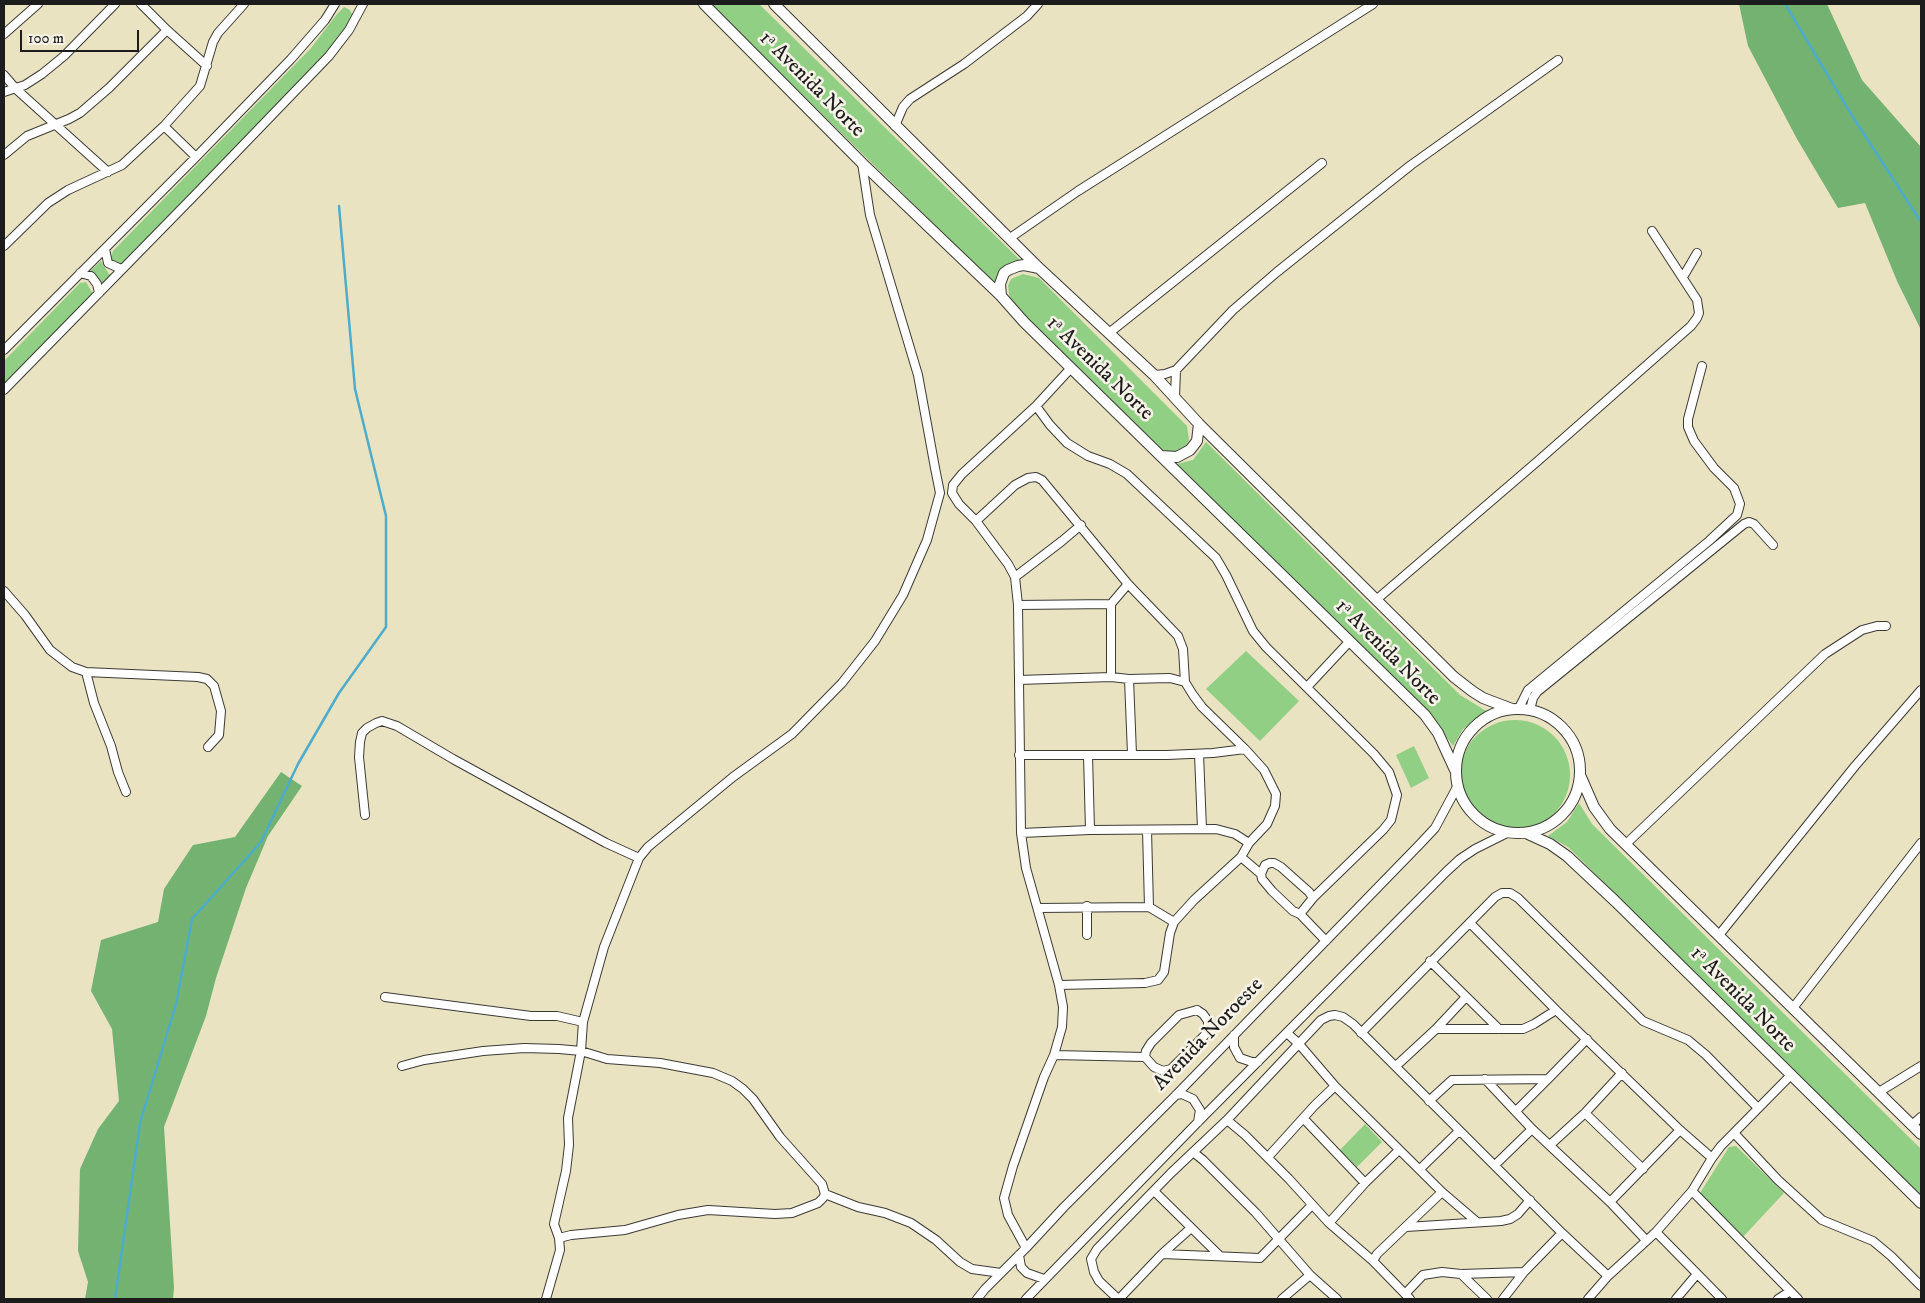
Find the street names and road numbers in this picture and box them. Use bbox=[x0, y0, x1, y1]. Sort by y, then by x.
street label: 1ᵃ Avenida Norte bbox=[753, 27, 869, 143]
street label: 1ᵃ Avenida Norte bbox=[1040, 312, 1158, 426]
street label: 1ᵃ Avenida Norte bbox=[1329, 595, 1445, 711]
street label: 1ᵃ Avenida Norte bbox=[1684, 942, 1800, 1058]
street label: Avenida Noroeste bbox=[1149, 973, 1269, 1097]

